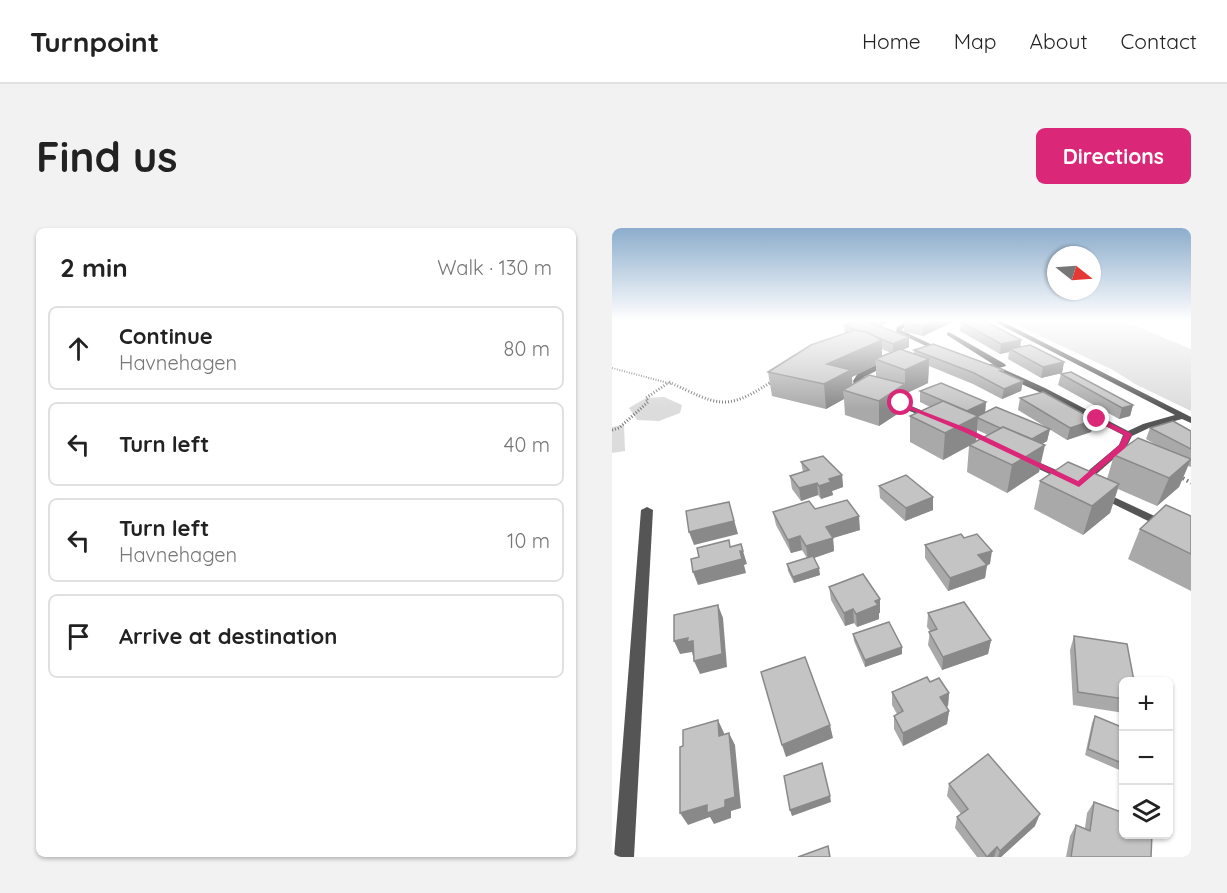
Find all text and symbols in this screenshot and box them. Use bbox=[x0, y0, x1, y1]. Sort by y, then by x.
text: Turnpoint bbox=[30, 24, 159, 59]
text: Home bbox=[862, 28, 921, 54]
text: Map bbox=[954, 28, 997, 54]
text: About bbox=[1030, 28, 1088, 54]
text: Contact bbox=[1121, 28, 1197, 54]
button: Directions bbox=[1036, 128, 1191, 184]
text: Find us bbox=[36, 130, 178, 183]
north arrow bbox=[1047, 246, 1101, 300]
text: 2 min bbox=[60, 251, 128, 284]
text: Walk · 130 m bbox=[437, 255, 552, 280]
text: Continue bbox=[119, 322, 213, 350]
icon: ahead bbox=[62, 332, 95, 365]
text: 80 m bbox=[504, 336, 550, 361]
text: Havnehagen bbox=[119, 350, 237, 375]
route start bbox=[887, 389, 913, 415]
route end bbox=[1083, 405, 1109, 431]
icon: left bbox=[62, 428, 95, 461]
text: Turn left bbox=[119, 430, 209, 458]
text: 40 m bbox=[504, 432, 550, 457]
text: Turn left bbox=[119, 514, 209, 542]
icon: left bbox=[62, 524, 95, 557]
text: 10 m bbox=[507, 528, 550, 553]
text: Havnehagen bbox=[119, 542, 237, 567]
icon: arrive bbox=[62, 620, 95, 653]
text: Arrive at destination bbox=[119, 622, 337, 650]
map controls bbox=[1119, 677, 1173, 839]
button: + bbox=[1119, 677, 1173, 731]
button: − bbox=[1119, 731, 1173, 785]
button: layers bbox=[1119, 785, 1173, 839]

